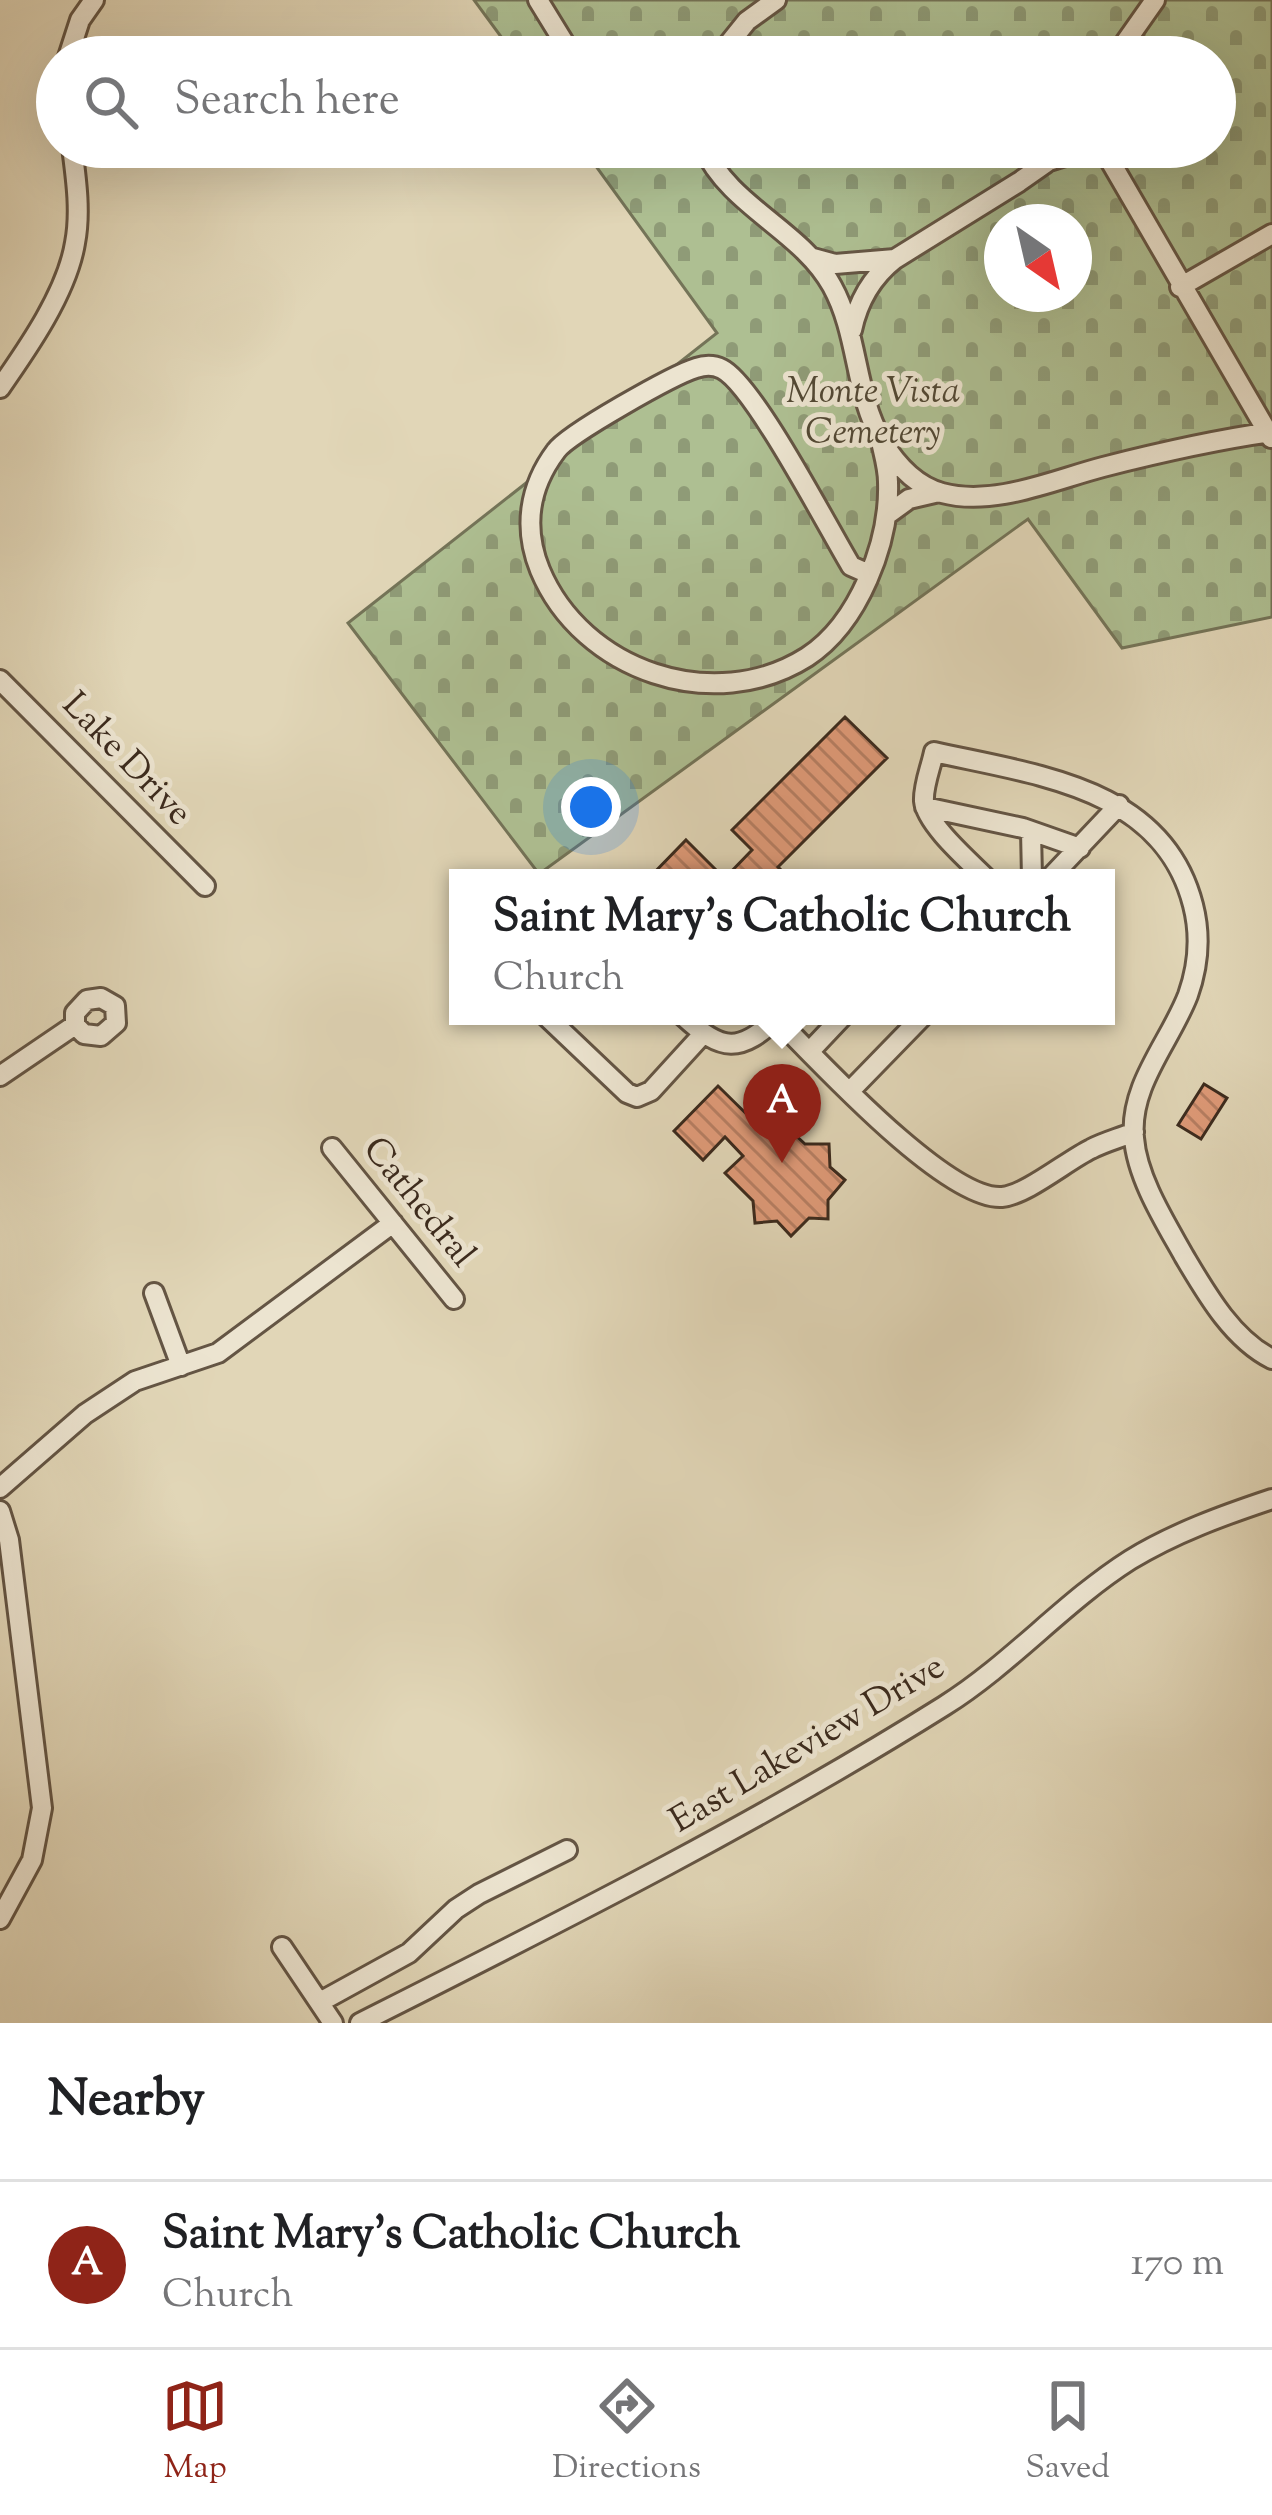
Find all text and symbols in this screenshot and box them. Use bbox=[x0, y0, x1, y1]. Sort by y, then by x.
search box bbox=[36, 36, 1236, 168]
icon: search bbox=[78, 69, 144, 135]
text: Search here bbox=[174, 70, 400, 135]
north arrow bbox=[984, 204, 1092, 312]
park label: Monte Vista Cemetery bbox=[786, 367, 960, 460]
street label: Lake Drive bbox=[49, 681, 203, 839]
your location bbox=[561, 777, 621, 837]
popup bbox=[449, 869, 1115, 1025]
text: Saint Mary's Catholic Church bbox=[493, 887, 1071, 952]
text: Church bbox=[493, 952, 624, 1008]
pin: A bbox=[743, 1064, 821, 1163]
street label: Cathedral bbox=[349, 1127, 487, 1279]
street label: East Lakeview Drive bbox=[661, 1642, 955, 1848]
text: Nearby bbox=[48, 2065, 205, 2138]
text: Saint Mary's Catholic Church bbox=[162, 2204, 740, 2269]
text: A bbox=[71, 2237, 103, 2293]
text: 170 m bbox=[1131, 2237, 1224, 2293]
text: Church bbox=[162, 2269, 293, 2325]
tab: Map bbox=[162, 2373, 228, 2493]
tab: Directions bbox=[552, 2373, 701, 2493]
tab: Saved bbox=[1025, 2373, 1110, 2493]

